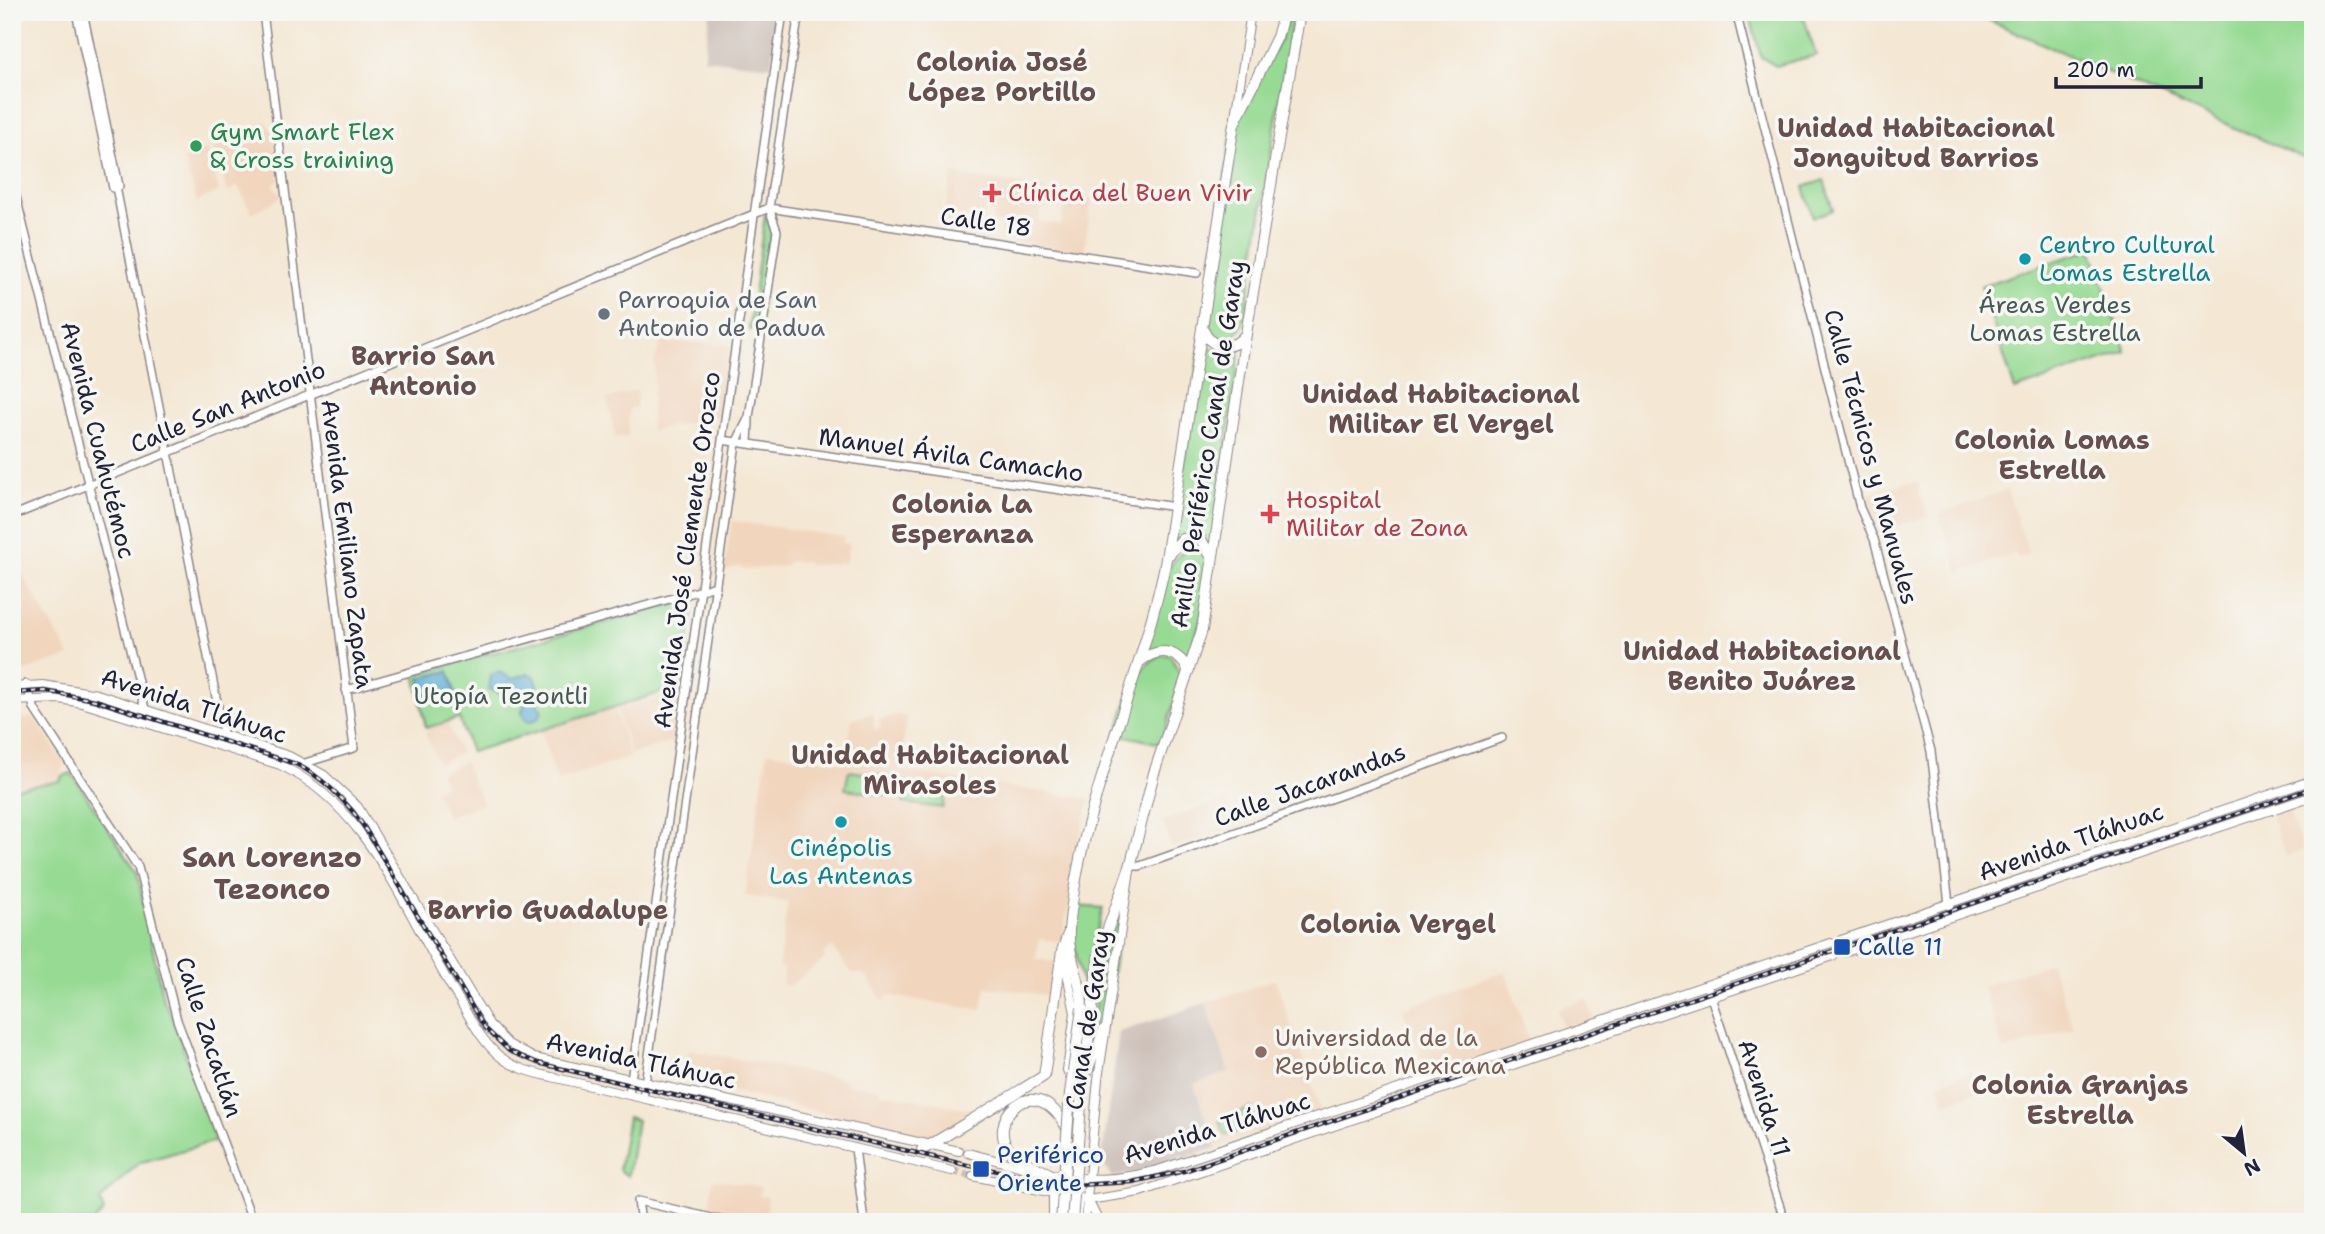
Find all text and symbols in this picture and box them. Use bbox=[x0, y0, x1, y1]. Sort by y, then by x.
district label: Colonia José López Portillo bbox=[908, 44, 1096, 109]
scale bar bbox=[2056, 46, 2201, 90]
text: 200 m bbox=[2066, 56, 2135, 84]
district label: Unidad Habitacional Jonguitud Barrios bbox=[1777, 110, 2055, 175]
place label: Gym Smart Flex & Cross training bbox=[210, 116, 394, 176]
marker: Gym Smart Flex & Cross training bbox=[188, 138, 204, 154]
place label: Clínica del Buen Vivir bbox=[1008, 177, 1253, 209]
marker: Clínica del Buen Vivir bbox=[982, 183, 1002, 203]
street label: Calle 18 bbox=[938, 200, 1034, 244]
place label: Centro Cultural Lomas Estrella bbox=[2039, 229, 2215, 289]
marker: Centro Cultural Lomas Estrella bbox=[2017, 251, 2033, 267]
street label: Anillo Periférico Canal de Garay bbox=[1163, 258, 1253, 630]
place label: Parroquia de San Antonio de Padua bbox=[618, 284, 825, 344]
park label: Áreas Verdes Lomas Estrella bbox=[1969, 289, 2141, 349]
marker: Parroquia de San Antonio de Padua bbox=[596, 306, 612, 322]
street label: Calle Técnicos y Manuales bbox=[1816, 306, 1926, 608]
street label: Avenida Cuahutémoc bbox=[53, 318, 143, 562]
district label: Barrio San Antonio bbox=[351, 338, 495, 403]
street label: Calle San Antonio bbox=[126, 353, 330, 461]
street label: Avenida José Clemente Orozco bbox=[646, 370, 728, 730]
district label: Unidad Habitacional Militar El Vergel bbox=[1302, 376, 1580, 441]
street label: Avenida Emiliano Zapata bbox=[313, 398, 381, 691]
street label: Manuel Ávila Camacho bbox=[817, 421, 1085, 489]
district label: Colonia Lomas Estrella bbox=[1954, 422, 2150, 487]
place label: Hospital Militar de Zona bbox=[1286, 484, 1468, 544]
district label: Colonia La Esperanza bbox=[890, 486, 1034, 551]
marker: Hospital Militar de Zona bbox=[1260, 504, 1280, 524]
district label: Unidad Habitacional Benito Juárez bbox=[1623, 633, 1901, 698]
street label: Avenida Tláhuac bbox=[97, 661, 291, 751]
park label: Utopía Tezontli bbox=[414, 680, 588, 712]
street label: Calle Jacarandas bbox=[1210, 735, 1410, 835]
district label: Unidad Habitacional Mirasoles bbox=[791, 737, 1069, 802]
street label: Avenida Tláhuac bbox=[1974, 795, 2168, 889]
marker: Cinépolis Las Antenas bbox=[833, 814, 849, 830]
place label: Cinépolis Las Antenas bbox=[769, 832, 913, 892]
district label: San Lorenzo Tezonco bbox=[182, 838, 362, 908]
district label: Barrio Guadalupe bbox=[428, 892, 668, 927]
district label: Colonia Vergel bbox=[1300, 906, 1496, 941]
street label: Canal de Garay bbox=[1058, 928, 1118, 1112]
place label: Calle 11 bbox=[1858, 931, 1942, 963]
marker: Calle 11 bbox=[1832, 937, 1852, 957]
street label: Calle Zacatlán bbox=[168, 953, 250, 1121]
place label: Universidad de la República Mexicana bbox=[1275, 1022, 1506, 1082]
street label: Avenida Tláhuac bbox=[543, 1025, 739, 1097]
street label: Avenida 11 bbox=[1730, 1035, 1798, 1161]
marker: Universidad de la República Mexicana bbox=[1253, 1044, 1269, 1060]
district label: Colonia Granjas Estrella bbox=[1972, 1067, 2188, 1132]
street label: Avenida Tláhuac bbox=[1120, 1084, 1314, 1172]
north arrow bbox=[2210, 1118, 2280, 1188]
place label: Periférico Oriente bbox=[997, 1139, 1104, 1199]
text: N bbox=[2239, 1153, 2265, 1182]
marker: Periférico Oriente bbox=[971, 1159, 991, 1179]

